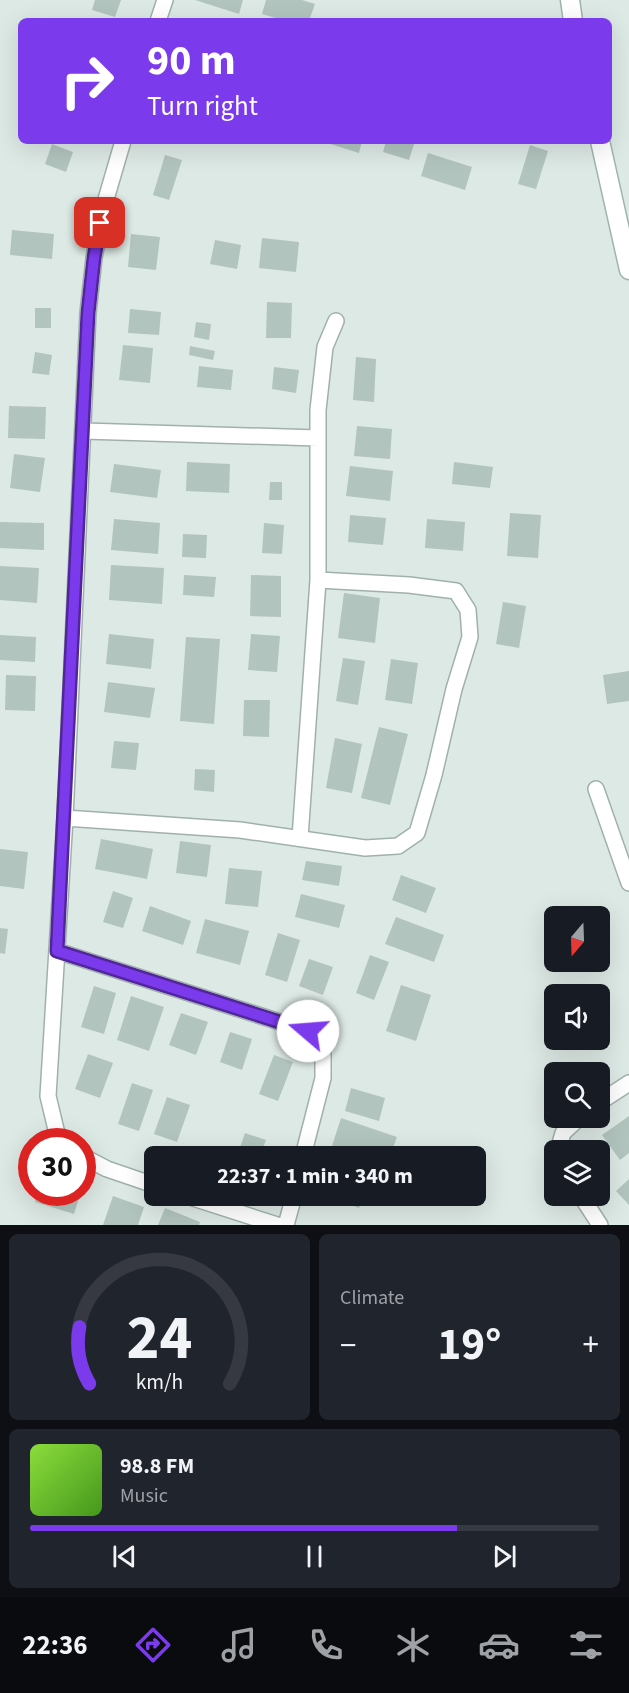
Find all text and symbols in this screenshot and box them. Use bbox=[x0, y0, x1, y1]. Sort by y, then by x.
text: 90 m bbox=[147, 31, 236, 91]
icon: right bbox=[48, 42, 126, 120]
text: Turn right bbox=[147, 87, 258, 126]
pin bbox=[74, 197, 125, 248]
icon: arrive bbox=[83, 206, 116, 239]
north arrow bbox=[544, 906, 610, 972]
map controls bbox=[544, 906, 610, 1206]
button: sound bbox=[544, 984, 610, 1050]
position arrow bbox=[276, 999, 340, 1063]
button: search bbox=[544, 1062, 610, 1128]
speed limit sign: 30 bbox=[18, 1128, 96, 1206]
button: layers bbox=[544, 1140, 610, 1206]
text: 22:37 · 1 min · 340 m bbox=[217, 1160, 413, 1192]
text: Climate bbox=[340, 1284, 404, 1312]
text: 24 bbox=[127, 1294, 192, 1383]
text: 19° bbox=[438, 1313, 501, 1377]
text: − bbox=[340, 1322, 356, 1369]
text: + bbox=[583, 1322, 599, 1369]
text: km/h bbox=[136, 1367, 183, 1398]
text: 98.8 FM bbox=[120, 1450, 194, 1482]
text: Music bbox=[120, 1482, 168, 1510]
icon: previous bbox=[108, 1540, 141, 1573]
icon: pause bbox=[298, 1540, 331, 1573]
icon: next bbox=[488, 1540, 521, 1573]
icon: directions bbox=[132, 1624, 174, 1666]
icon: music bbox=[218, 1624, 260, 1666]
icon: phone bbox=[305, 1624, 347, 1666]
icon: climate bbox=[392, 1624, 434, 1666]
icon: car bbox=[478, 1624, 520, 1666]
icon: filters bbox=[565, 1624, 607, 1666]
text: 22:36 bbox=[22, 1626, 87, 1665]

